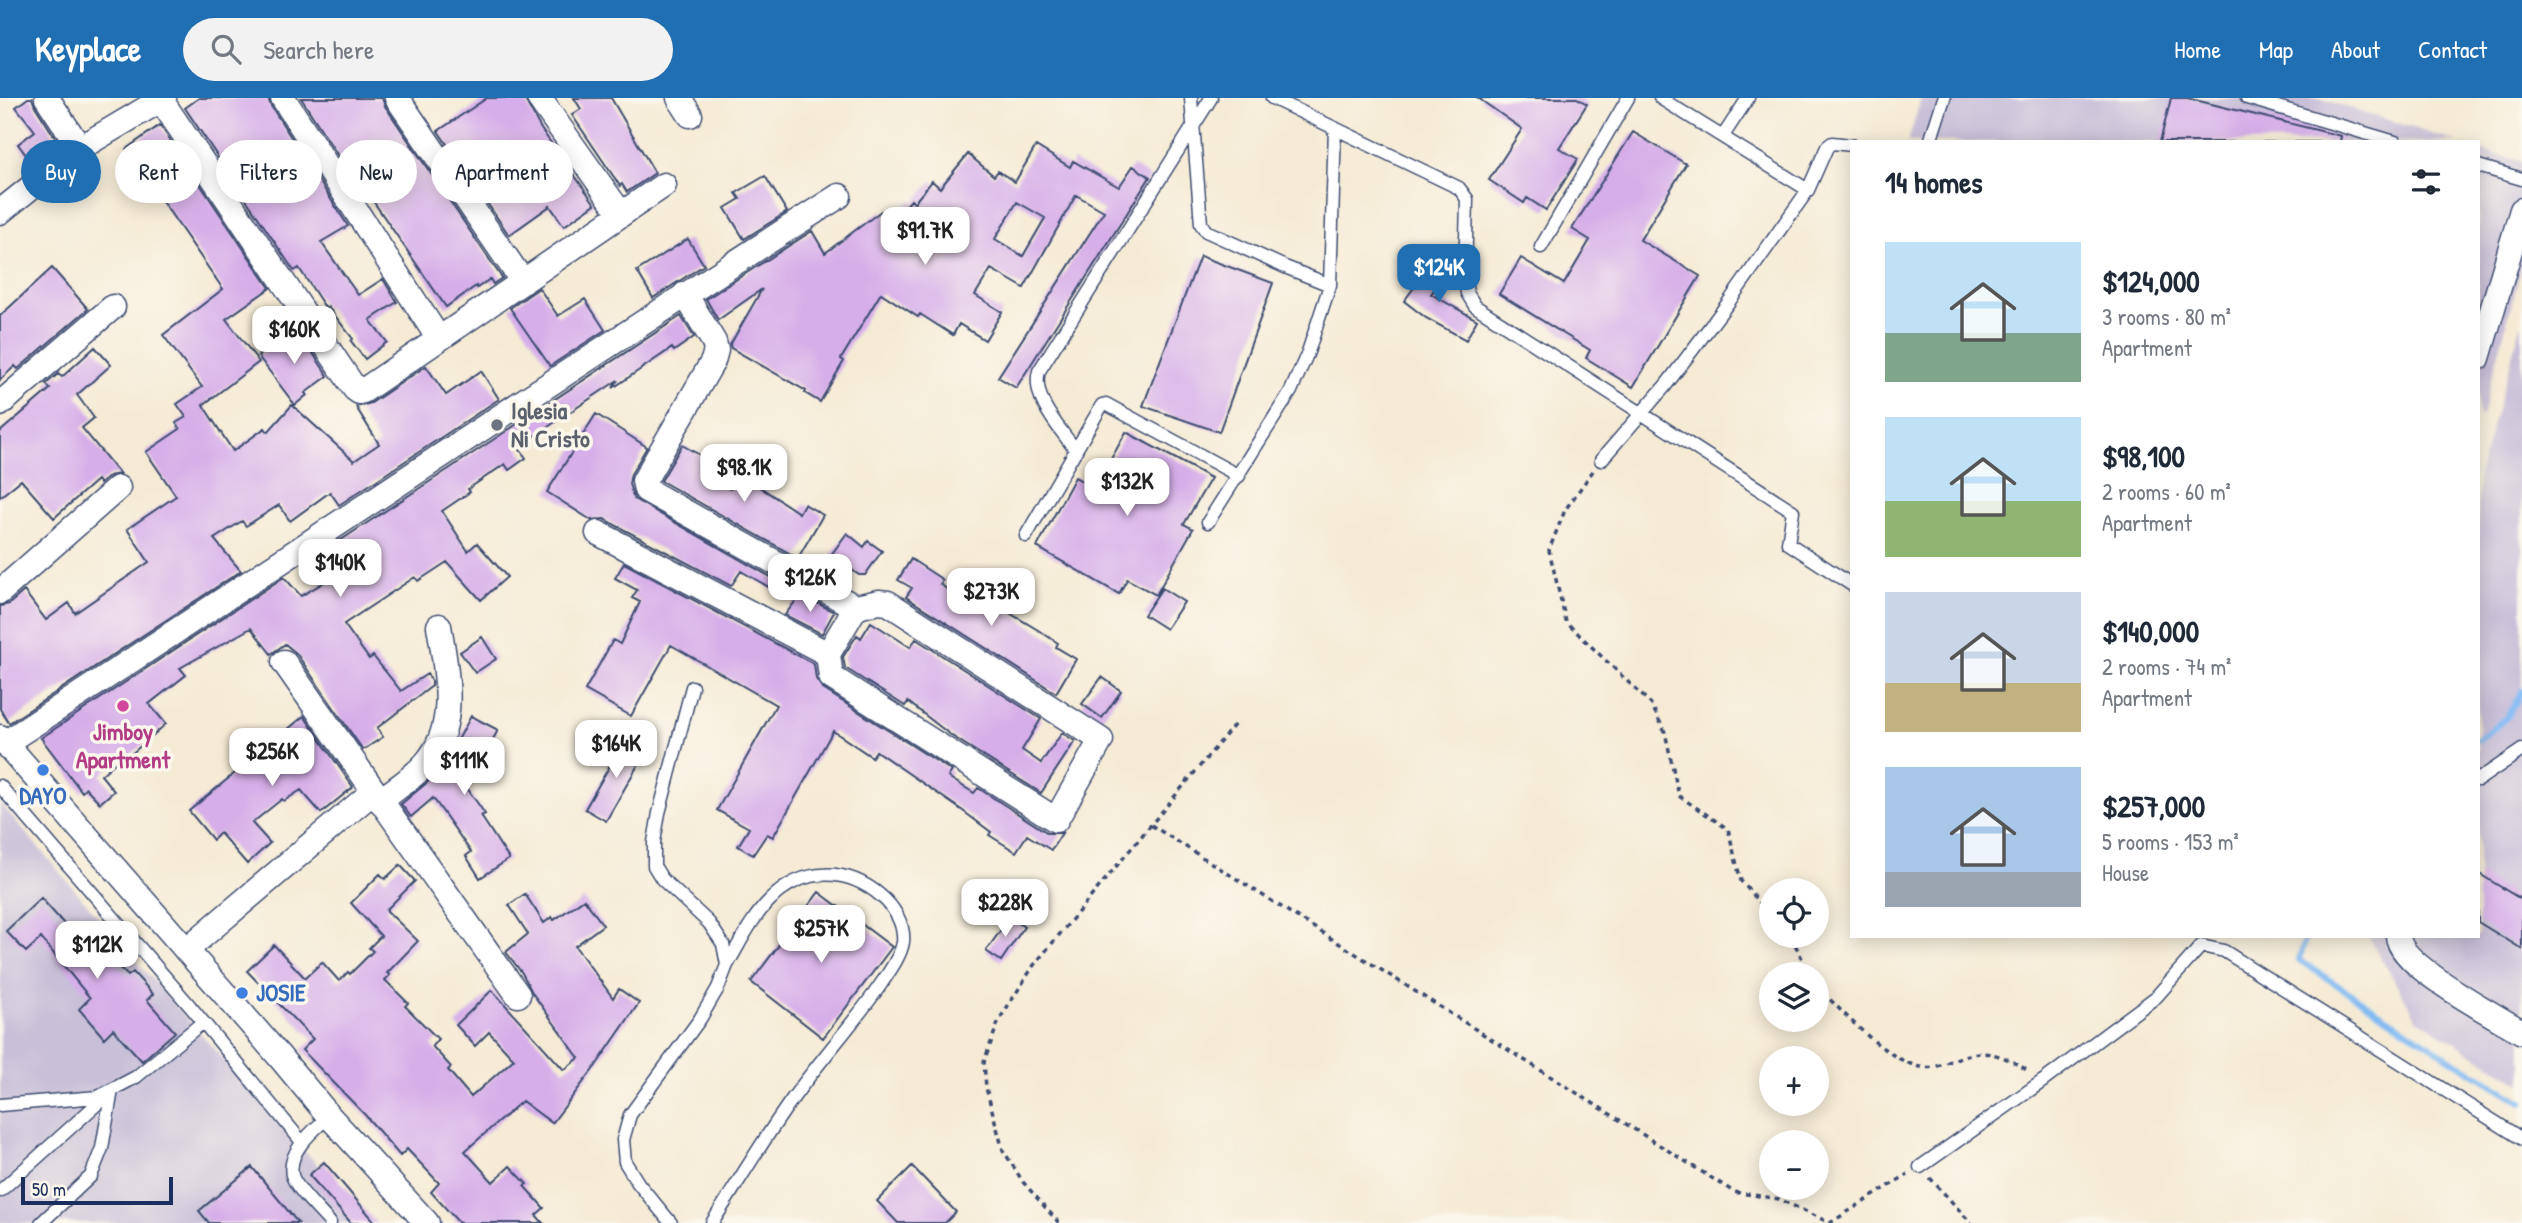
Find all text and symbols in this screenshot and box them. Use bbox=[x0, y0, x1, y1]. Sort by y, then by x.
search box bbox=[183, 18, 673, 81]
text: Keyplace bbox=[35, 27, 141, 71]
icon: search bbox=[207, 30, 245, 68]
text: Search here bbox=[263, 32, 374, 67]
text: Home bbox=[2174, 33, 2221, 65]
text: Map bbox=[2259, 33, 2293, 65]
text: About bbox=[2331, 33, 2380, 65]
text: Contact bbox=[2418, 33, 2487, 65]
chip: Buy bbox=[21, 140, 101, 203]
chip: Rent bbox=[115, 140, 202, 203]
chip: Filters bbox=[216, 140, 322, 203]
chip: New bbox=[336, 140, 417, 203]
chip: Apartment bbox=[431, 140, 573, 203]
text: 14 homes bbox=[1885, 162, 1983, 202]
icon: filters bbox=[2407, 163, 2445, 201]
pin: $91.7K bbox=[868, 208, 982, 267]
text: $91.7K bbox=[897, 214, 953, 245]
pin: $124K bbox=[1390, 244, 1488, 304]
text: $124K bbox=[1413, 251, 1465, 282]
text: $124,000 bbox=[2102, 261, 2200, 301]
icon: home bbox=[1941, 270, 2025, 354]
text: 3 rooms · 80 m² bbox=[2102, 301, 2231, 332]
pin: $160K bbox=[245, 306, 343, 366]
text: $160K bbox=[268, 313, 320, 344]
text: Apartment bbox=[2102, 332, 2192, 363]
place label: Iglesia Ni Cristo bbox=[511, 394, 590, 454]
marker: Iglesia Ni Cristo bbox=[489, 417, 505, 433]
text: $98,100 bbox=[2102, 436, 2185, 476]
pin: $98.1K bbox=[687, 444, 801, 504]
icon: home bbox=[1941, 445, 2025, 529]
text: $98.1K bbox=[716, 451, 772, 482]
pin: $132K bbox=[1078, 458, 1176, 518]
text: $132K bbox=[1100, 465, 1154, 496]
text: 2 rooms · 60 m² bbox=[2102, 476, 2231, 507]
text: Apartment bbox=[2102, 507, 2192, 538]
pin: $140K bbox=[291, 540, 389, 599]
text: $140K bbox=[315, 546, 365, 577]
pin: $126K bbox=[761, 554, 859, 614]
text: $126K bbox=[784, 561, 836, 592]
pin: $273K bbox=[942, 568, 1040, 628]
text: $273K bbox=[963, 575, 1019, 606]
text: $140,000 bbox=[2102, 611, 2199, 651]
icon: home bbox=[1941, 620, 2025, 704]
text: 2 rooms · 74 m² bbox=[2102, 651, 2231, 682]
text: Apartment bbox=[2102, 682, 2192, 713]
marker: Jimboy Apartment bbox=[115, 698, 131, 714]
place label: Jimboy Apartment bbox=[76, 715, 171, 776]
pin: $164K bbox=[567, 720, 665, 780]
text: $164K bbox=[591, 727, 641, 758]
pin: $256K bbox=[223, 728, 321, 788]
text: $256K bbox=[245, 735, 299, 766]
pin: $111K bbox=[415, 738, 513, 797]
text: $111K bbox=[440, 744, 488, 775]
marker: DAYO bbox=[35, 762, 51, 778]
place label: DAYO bbox=[19, 779, 67, 811]
text: $257,000 bbox=[2102, 786, 2205, 826]
icon: home bbox=[1941, 795, 2025, 879]
text: 5 rooms · 153 m² bbox=[2102, 826, 2239, 857]
text: House bbox=[2102, 857, 2149, 888]
map controls bbox=[1759, 878, 1829, 1200]
button: locate bbox=[1759, 878, 1829, 948]
pin: $228K bbox=[956, 880, 1054, 939]
text: $228K bbox=[977, 886, 1033, 917]
pin: $257K bbox=[772, 906, 870, 965]
text: $257K bbox=[793, 912, 849, 943]
pin: $112K bbox=[48, 922, 146, 981]
text: $112K bbox=[71, 928, 123, 959]
button: layers bbox=[1759, 962, 1829, 1032]
place label: JOSIE bbox=[256, 976, 306, 1008]
marker: JOSIE bbox=[234, 985, 250, 1001]
button: + bbox=[1759, 1046, 1829, 1116]
button: − bbox=[1759, 1130, 1829, 1200]
scale bar bbox=[21, 1174, 173, 1206]
text: 50 m bbox=[32, 1176, 66, 1202]

